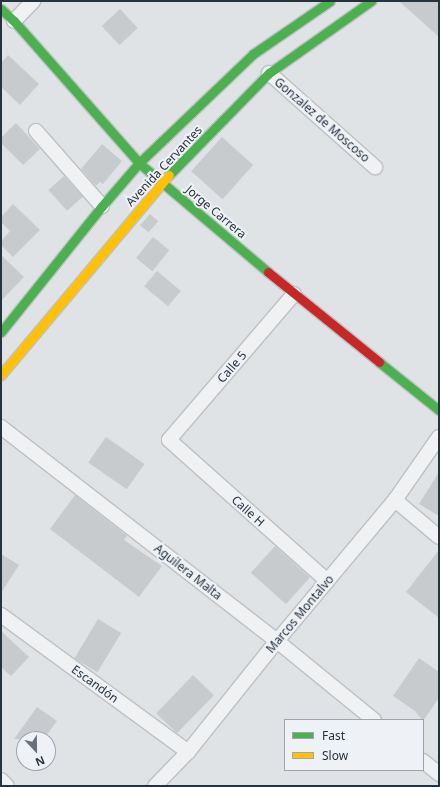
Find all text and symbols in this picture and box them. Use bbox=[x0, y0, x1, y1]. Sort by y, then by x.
street label: Gonzalez de Moscoso bbox=[271, 75, 373, 165]
street label: Avenida Cervantes bbox=[123, 123, 205, 209]
street label: Jorge Carrera bbox=[183, 182, 249, 242]
street label: Calle 5 bbox=[214, 348, 250, 386]
street label: Calle H bbox=[229, 493, 267, 529]
street label: Aguilera Malta bbox=[151, 541, 225, 603]
street label: Marcos Montalvo bbox=[263, 572, 337, 656]
street label: Escandón bbox=[69, 662, 121, 706]
legend bbox=[284, 719, 424, 771]
text: Fast bbox=[322, 727, 345, 744]
north arrow bbox=[16, 731, 56, 771]
text: Slow bbox=[322, 747, 348, 764]
text: N bbox=[33, 753, 47, 770]

